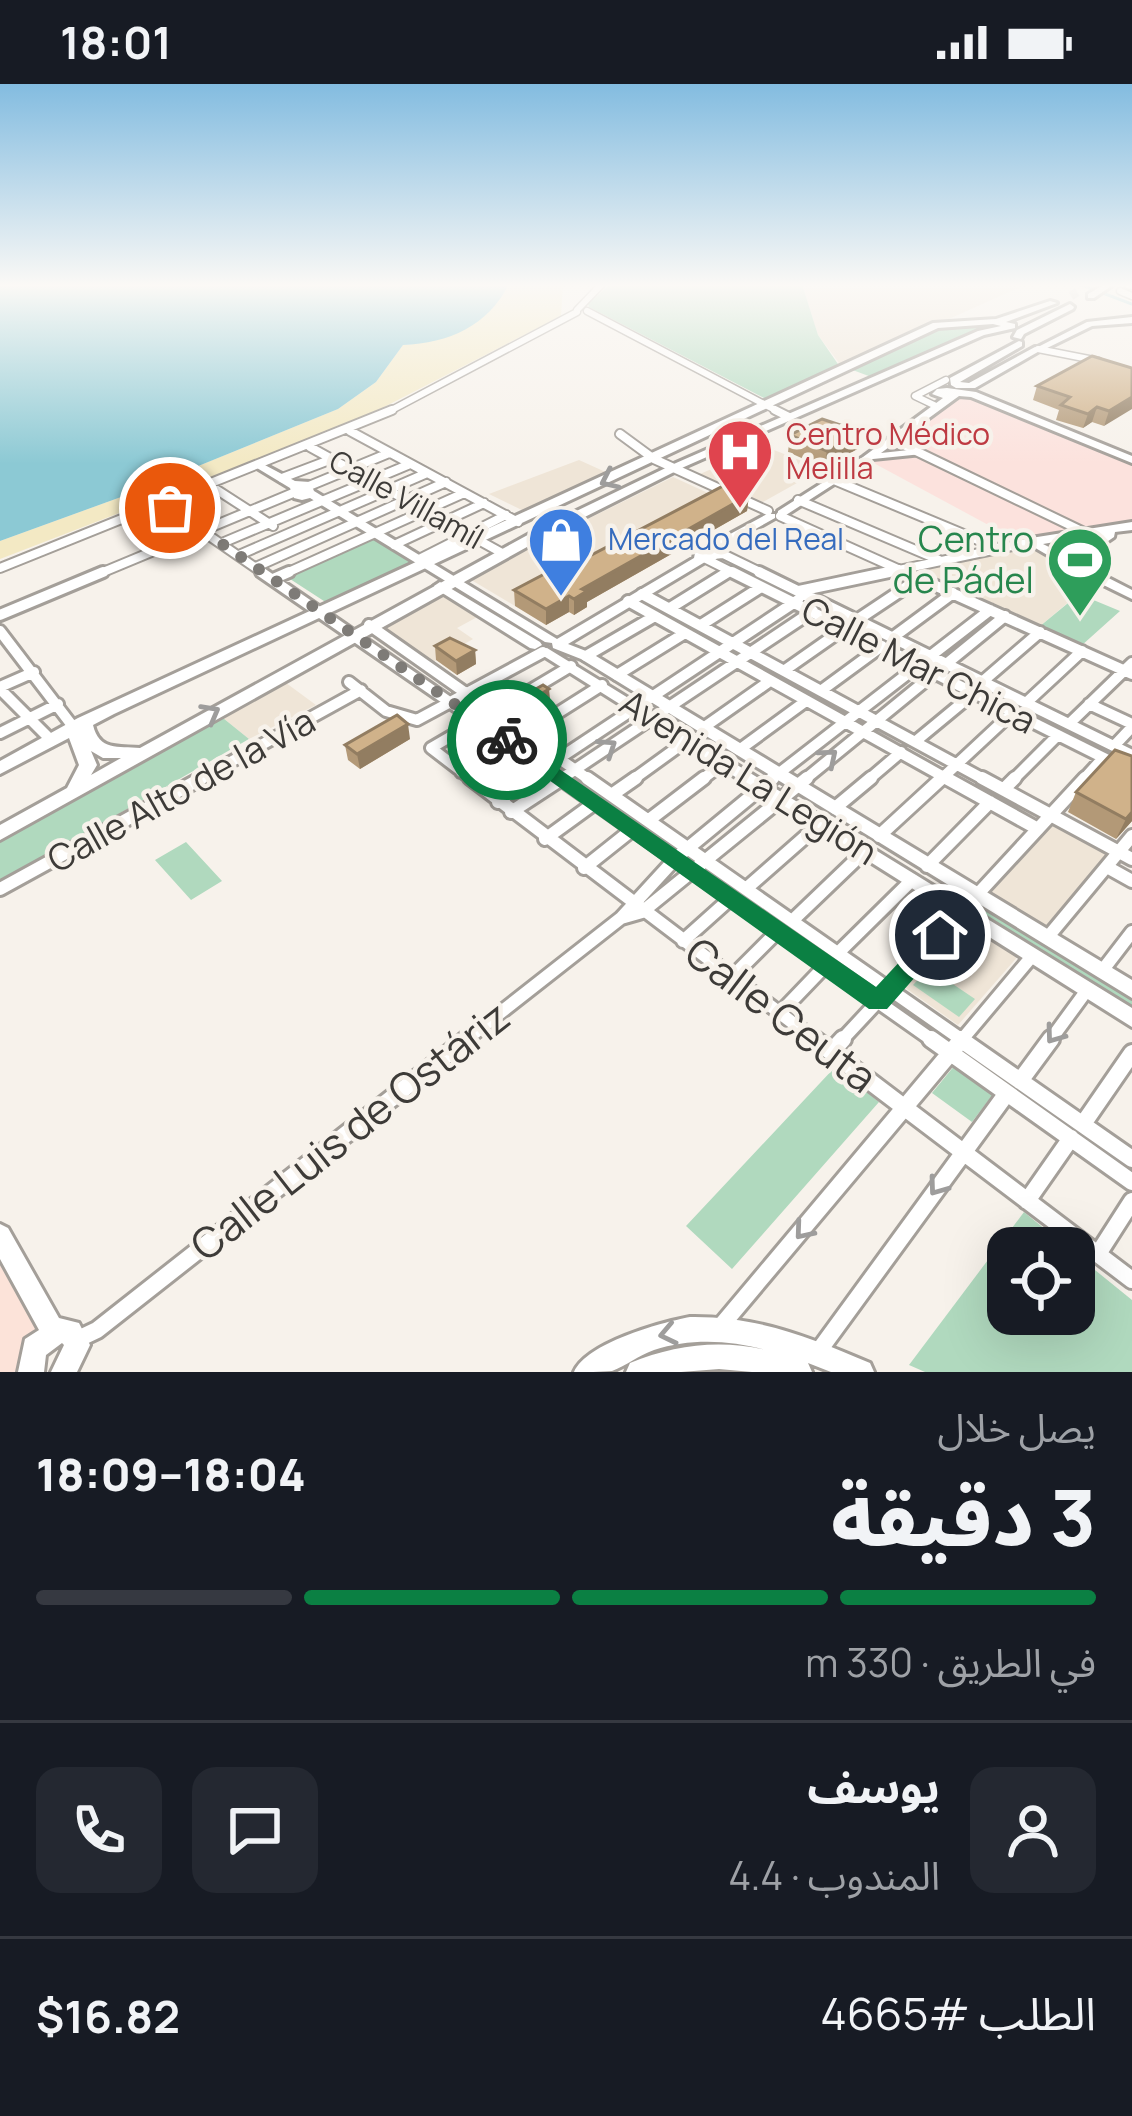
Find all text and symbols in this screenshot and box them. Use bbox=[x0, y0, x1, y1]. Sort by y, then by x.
text: 18:01 bbox=[60, 11, 172, 73]
place label: Centro Médico Melilla bbox=[786, 413, 990, 488]
hospital icon: Centro Médico Melilla bbox=[705, 417, 775, 511]
street label: Calle Villamíl bbox=[322, 439, 491, 558]
pin bbox=[119, 457, 221, 559]
one-way arrow bbox=[600, 465, 621, 489]
icon: bag bbox=[137, 475, 203, 541]
shop icon: Mercado del Real bbox=[526, 505, 596, 599]
place label: Centro de Pádel bbox=[893, 514, 1034, 604]
place label: Mercado del Real bbox=[608, 518, 844, 559]
sports icon: Centro de Pádel bbox=[1045, 525, 1115, 619]
street label: Calle Mar Chica bbox=[794, 584, 1045, 745]
street label: Avenida La Legión bbox=[611, 678, 887, 876]
courier bbox=[447, 680, 567, 800]
street label: Calle Alto de la Vía bbox=[38, 696, 323, 883]
one-way arrow bbox=[199, 704, 220, 727]
icon: bike bbox=[474, 707, 540, 773]
one-way arrow bbox=[595, 739, 617, 761]
one-way arrow bbox=[816, 750, 838, 772]
pin bbox=[889, 884, 991, 986]
icon: home bbox=[907, 902, 973, 968]
street label: Calle Ceuta bbox=[674, 923, 889, 1105]
street label: Calle Luis de Ostáriz bbox=[178, 987, 521, 1273]
one-way arrow bbox=[1046, 1022, 1068, 1043]
one-way arrow bbox=[930, 1174, 952, 1195]
one-way arrow bbox=[795, 1217, 817, 1239]
map controls bbox=[987, 1227, 1095, 1335]
button: locate bbox=[987, 1227, 1095, 1335]
one-way arrow bbox=[659, 1320, 679, 1346]
text: يصل خلال bbox=[938, 1400, 1096, 1454]
text: 18:04–18:09 bbox=[36, 1443, 306, 1505]
text: 3 دقيقة bbox=[831, 1463, 1096, 1569]
text: في الطريق · 330 m bbox=[805, 1635, 1096, 1689]
text: يوسف bbox=[807, 1755, 940, 1817]
button: phone bbox=[36, 1767, 162, 1893]
button: chat bbox=[192, 1767, 318, 1893]
button: person bbox=[970, 1767, 1096, 1893]
text: المندوب · 4.4 bbox=[728, 1848, 940, 1902]
text: الطلب #4665 bbox=[820, 1982, 1096, 2044]
text: $16.82 bbox=[36, 1985, 180, 2047]

